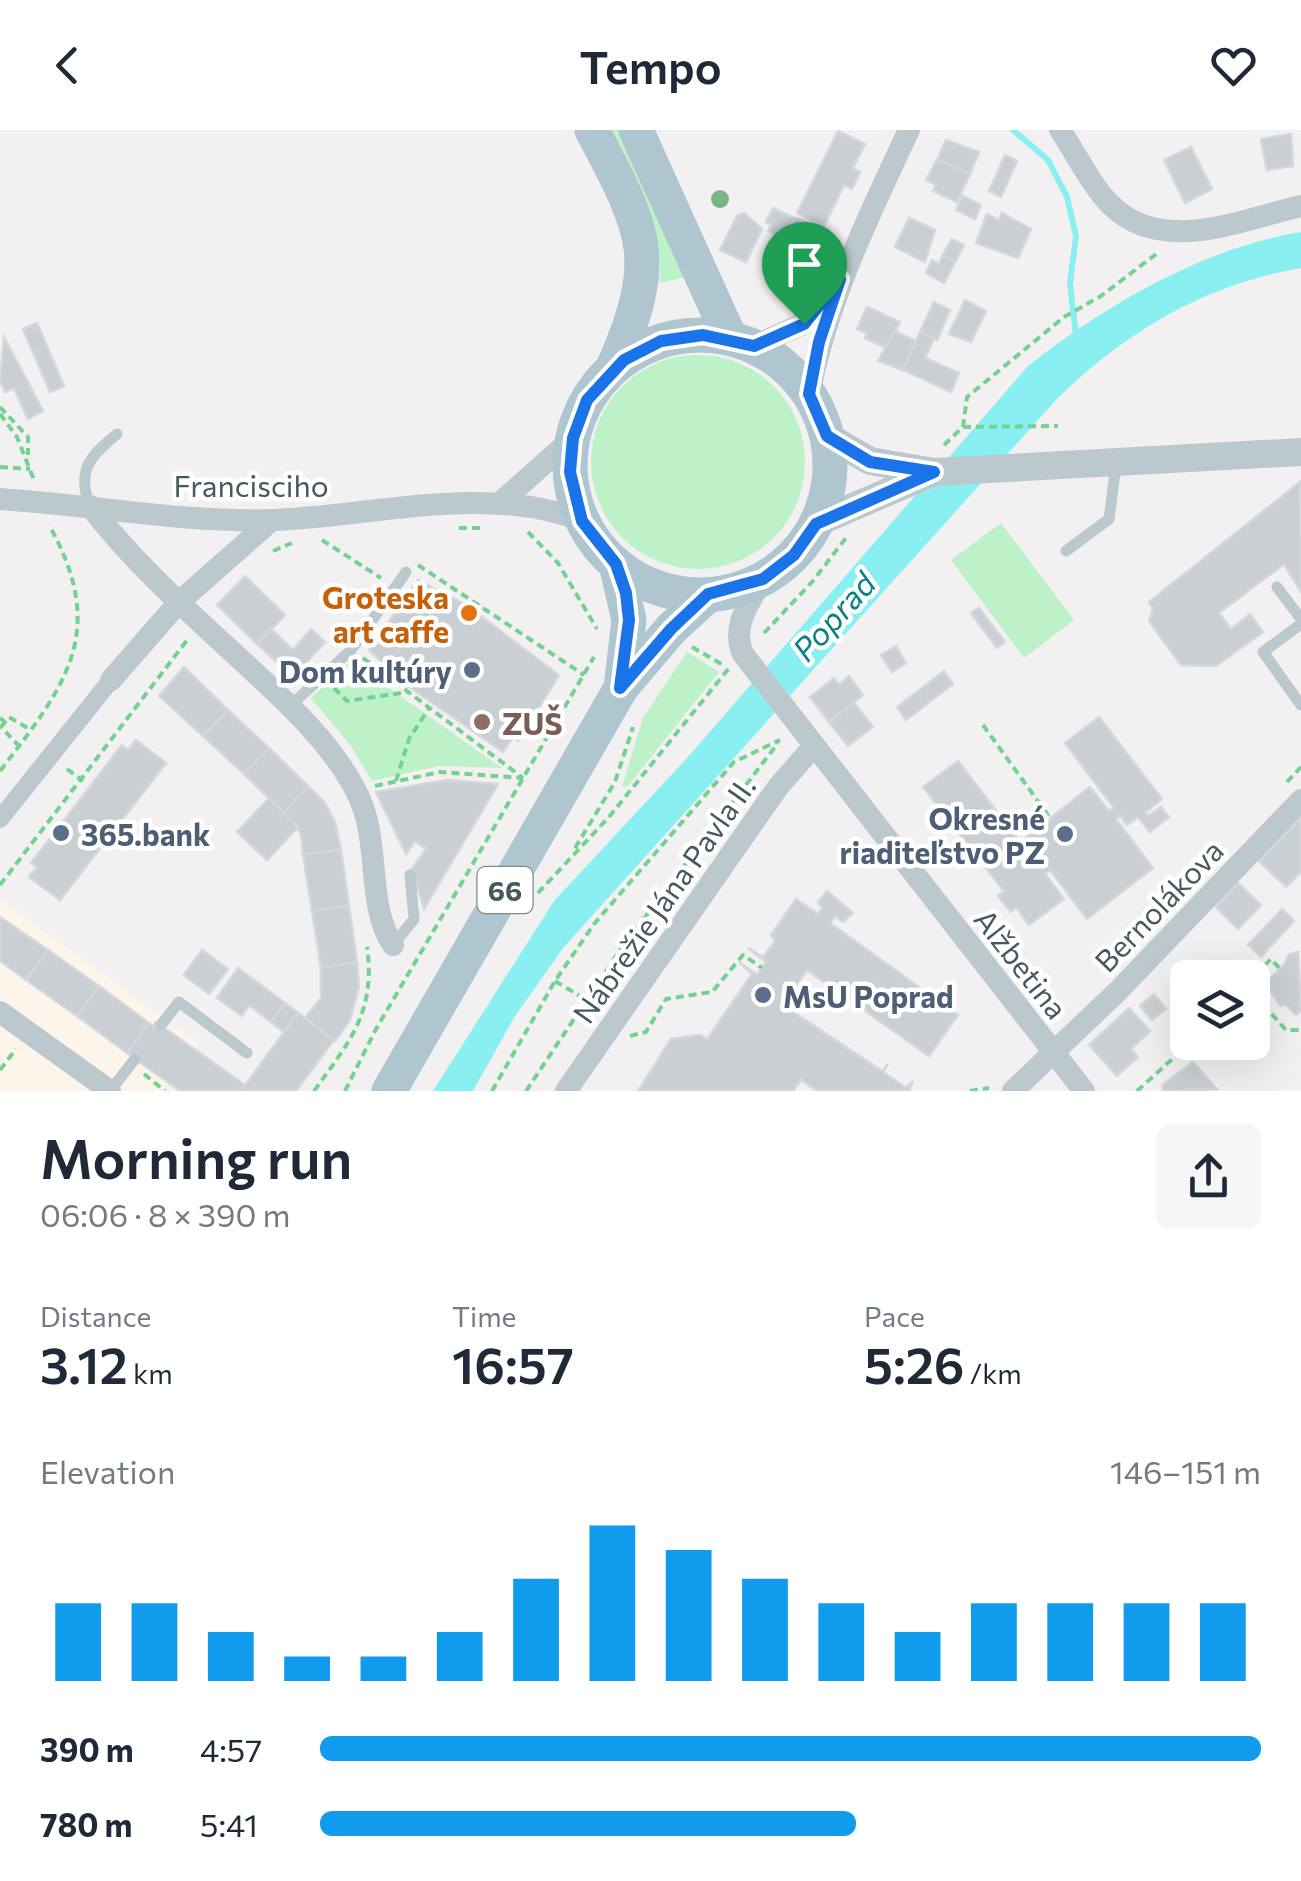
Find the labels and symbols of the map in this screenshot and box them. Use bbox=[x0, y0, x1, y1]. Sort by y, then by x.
pin bbox=[762, 222, 847, 325]
street label: Francisciho bbox=[173, 466, 329, 503]
water label: Poprad bbox=[783, 562, 884, 669]
place label: Groteska art caffe bbox=[322, 578, 449, 649]
marker: Groteska art caffe bbox=[458, 602, 480, 624]
place label: Dom kultúry bbox=[279, 652, 453, 689]
marker: Dom kultúry bbox=[461, 659, 483, 681]
place label: ZUŠ bbox=[502, 704, 562, 741]
marker: ZUŠ bbox=[471, 711, 493, 733]
street label: Nábrežie Jána Pavla II. bbox=[564, 768, 762, 1030]
place label: Okresné riaditeľstvo PZ bbox=[839, 799, 1045, 870]
place label: 365.bank bbox=[81, 815, 210, 852]
marker: 365.bank bbox=[50, 822, 72, 844]
marker: Okresné riaditeľstvo PZ bbox=[1054, 823, 1076, 845]
street label: Bernolákova bbox=[1086, 831, 1230, 979]
road number: 66 bbox=[478, 867, 532, 913]
street label: Alžbetina bbox=[968, 901, 1076, 1025]
place label: MsU Poprad bbox=[783, 977, 954, 1014]
marker: MsU Poprad bbox=[752, 984, 774, 1006]

